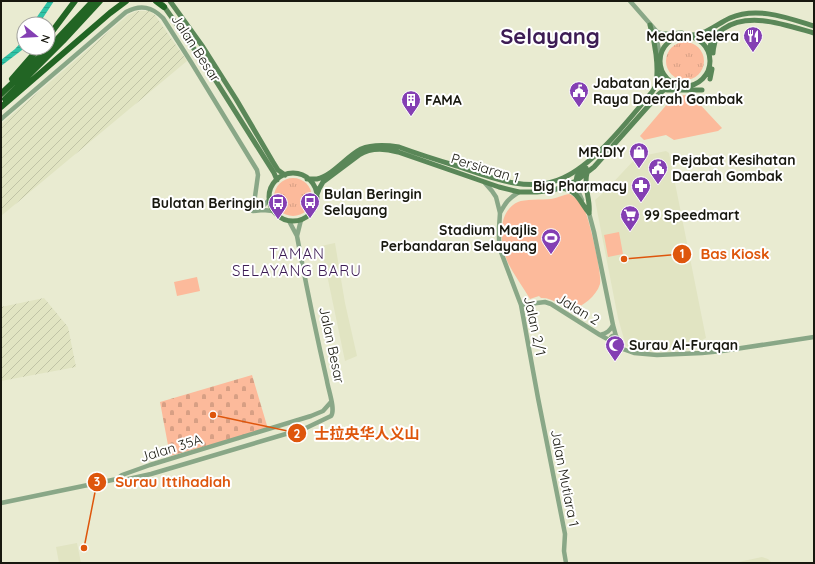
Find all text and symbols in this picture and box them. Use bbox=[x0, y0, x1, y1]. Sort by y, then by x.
street label: Jalan Besar bbox=[167, 11, 225, 86]
north arrow bbox=[16, 16, 56, 56]
district label: Selayang bbox=[500, 22, 600, 50]
restaurant icon: Medan Selera bbox=[742, 25, 764, 53]
place label: Medan Selera bbox=[646, 27, 739, 45]
text: N bbox=[38, 33, 53, 45]
place label: Jabatan Kerja Raya Daerah Gombak bbox=[593, 74, 743, 108]
public building icon: Jabatan Kerja Raya Daerah Gombak bbox=[568, 80, 590, 108]
building icon: FAMA bbox=[400, 89, 422, 117]
place label: FAMA bbox=[425, 91, 462, 109]
shop icon: MR.DIY bbox=[628, 141, 650, 169]
place label: MR.DIY bbox=[578, 143, 626, 161]
street label: Persiaran 1 bbox=[449, 149, 521, 187]
place label: Pejabat Kesihatan Daerah Gombak bbox=[672, 151, 795, 185]
public building icon: Pejabat Kesihatan Daerah Gombak bbox=[647, 157, 669, 185]
pharmacy icon: Big Pharmacy bbox=[630, 175, 652, 203]
place label: Big Pharmacy bbox=[533, 177, 627, 195]
place label: Bulan Beringin Selayang bbox=[324, 185, 422, 219]
bus stop icon: Bulan Beringin Selayang bbox=[299, 191, 321, 219]
bus stop icon: Bulatan Beringin bbox=[267, 192, 289, 220]
place label: Bulatan Beringin bbox=[152, 194, 264, 212]
supermarket icon: 99 Speedmart bbox=[619, 204, 641, 232]
place label: 99 Speedmart bbox=[644, 206, 740, 224]
place label: Stadium Majlis Perbandaran Selayang bbox=[380, 221, 537, 255]
sports icon: Stadium Majlis Perbandaran Selayang bbox=[540, 227, 562, 255]
callout: Bas Kiosk bbox=[672, 240, 777, 267]
district label: TAMAN SELAYANG BARU bbox=[232, 244, 362, 280]
text: Bas Kiosk bbox=[700, 244, 770, 263]
text: 1 bbox=[680, 246, 684, 261]
street label: Jalan 2 bbox=[553, 289, 603, 329]
street label: Jalan 2/1 bbox=[520, 295, 550, 357]
street label: Jalan Besar bbox=[315, 305, 349, 385]
mosque icon: Surau Al-Furqan bbox=[604, 334, 626, 362]
place label: Surau Al-Furqan bbox=[629, 336, 738, 354]
callout: 士拉央华人义山 bbox=[287, 420, 428, 447]
text: 士拉央华人义山 bbox=[314, 424, 420, 443]
text: 2 bbox=[294, 426, 301, 441]
street label: Jalan Mutiara 1 bbox=[547, 428, 583, 528]
street label: Jalan 35A bbox=[138, 430, 204, 466]
callout: Surau Ittihadiah bbox=[87, 469, 238, 496]
text: Surau Ittihadiah bbox=[115, 472, 231, 491]
text: 3 bbox=[94, 474, 100, 489]

